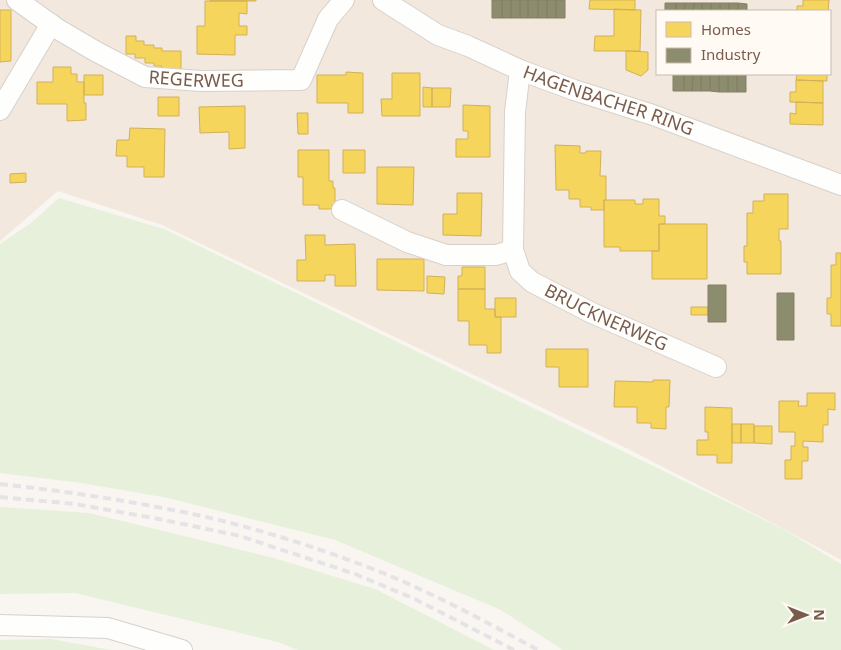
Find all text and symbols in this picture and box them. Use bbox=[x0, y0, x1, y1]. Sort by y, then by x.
legend bbox=[656, 10, 831, 75]
text: Homes bbox=[701, 19, 751, 39]
text: Industry bbox=[701, 44, 761, 64]
street label: HAGENBACHER RING bbox=[520, 59, 697, 140]
street label: REGERWEG bbox=[148, 64, 244, 92]
street label: BRUCKNERWEG bbox=[541, 278, 672, 356]
north arrow bbox=[781, 590, 831, 640]
text: N bbox=[810, 609, 829, 621]

